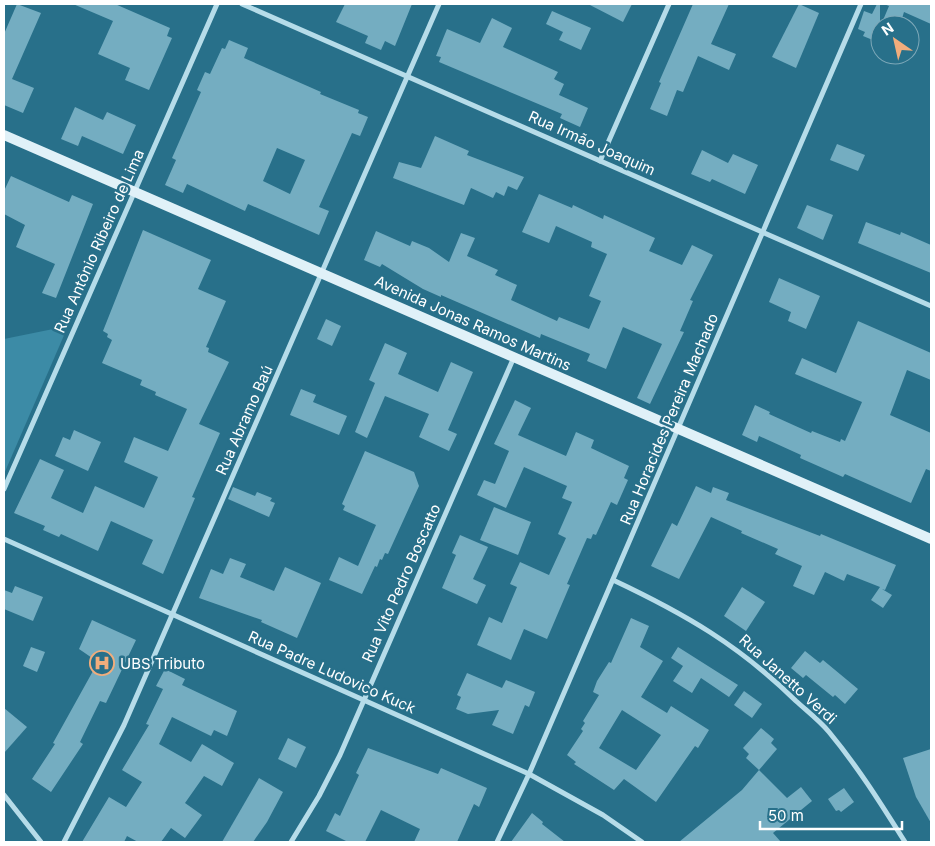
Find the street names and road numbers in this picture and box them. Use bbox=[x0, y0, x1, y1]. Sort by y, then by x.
street label: Rua Irmão Joaquim bbox=[526, 106, 658, 180]
street label: Rua Antônio Ribeiro de Lima bbox=[50, 146, 148, 336]
street label: Avenida Jonas Ramos Martins bbox=[372, 271, 574, 375]
street label: Rua Horacides Pereira Machado bbox=[616, 310, 722, 528]
street label: Rua Abramo Baú bbox=[211, 362, 277, 478]
street label: Rua Vito Pedro Boscatto bbox=[357, 501, 445, 665]
street label: Rua Padre Ludovico Kuck bbox=[245, 627, 419, 718]
street label: Rua Janetto Verdi bbox=[735, 630, 841, 728]

